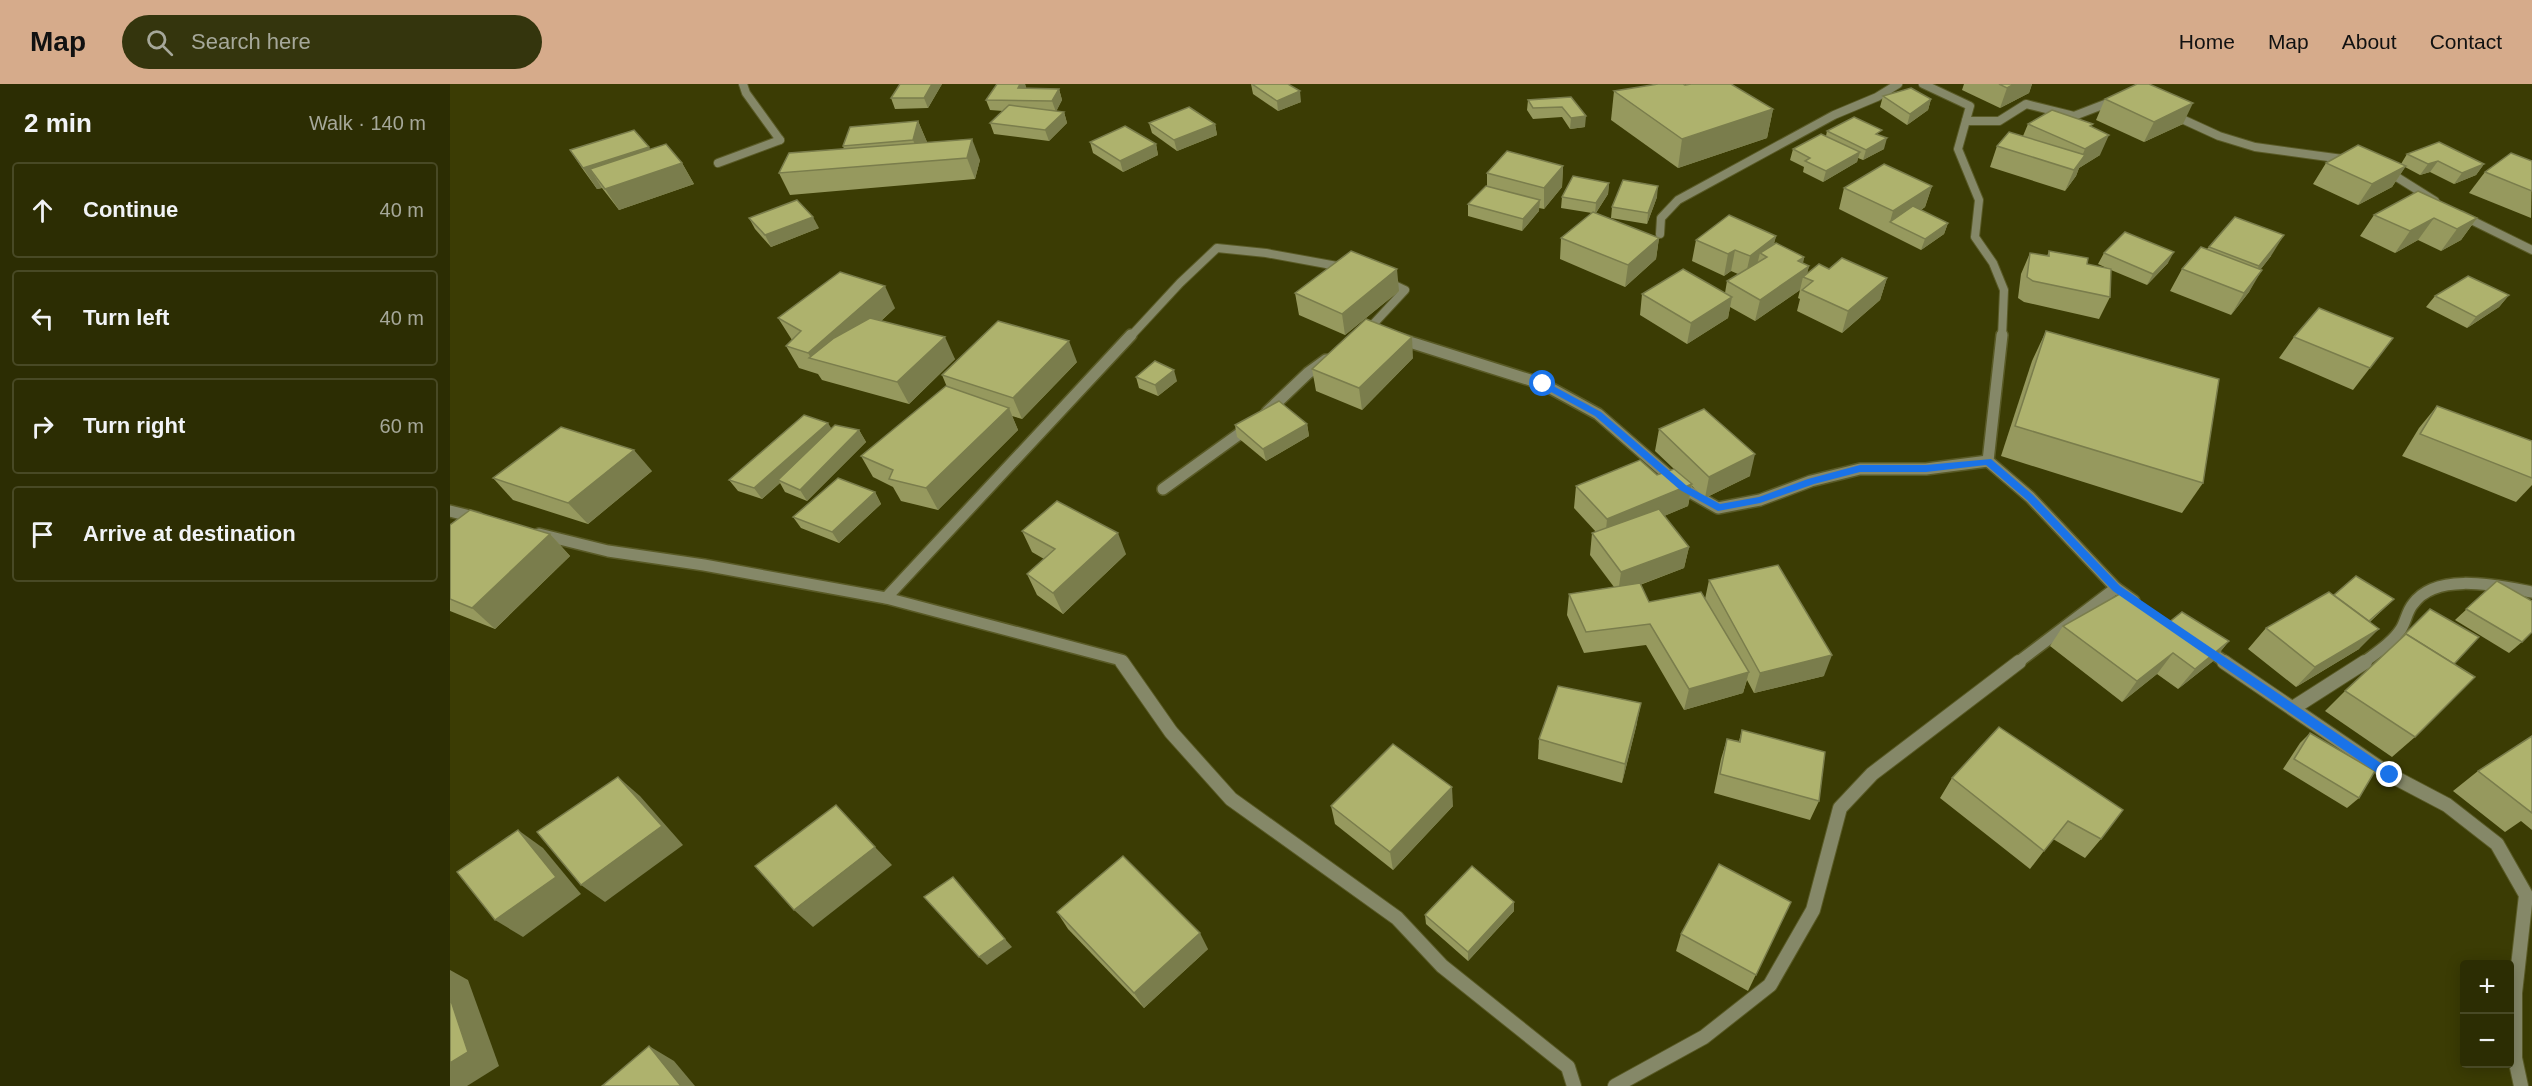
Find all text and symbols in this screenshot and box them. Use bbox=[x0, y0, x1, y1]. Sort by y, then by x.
search box bbox=[122, 15, 542, 69]
text: Map bbox=[30, 26, 86, 57]
icon: search bbox=[143, 26, 176, 59]
text: Search here bbox=[191, 29, 311, 54]
text: Home bbox=[2179, 30, 2235, 53]
text: Map bbox=[2268, 30, 2309, 53]
text: About bbox=[2342, 30, 2397, 53]
text: Contact bbox=[2430, 30, 2502, 53]
text: 2 min bbox=[24, 108, 92, 138]
text: Walk · 140 m bbox=[309, 112, 426, 134]
icon: ahead bbox=[26, 194, 59, 227]
text: Continue bbox=[83, 197, 178, 222]
text: 40 m bbox=[380, 199, 424, 221]
icon: left bbox=[26, 302, 59, 335]
text: Turn left bbox=[83, 305, 169, 330]
text: 40 m bbox=[380, 307, 424, 329]
route start bbox=[1529, 370, 1555, 396]
icon: right bbox=[26, 410, 59, 443]
text: Turn right bbox=[83, 413, 185, 438]
text: 60 m bbox=[380, 415, 424, 437]
icon: arrive bbox=[26, 518, 59, 551]
text: Arrive at destination bbox=[83, 521, 296, 546]
route end bbox=[2376, 761, 2402, 787]
map controls bbox=[2460, 960, 2514, 1068]
button: + bbox=[2460, 960, 2514, 1014]
button: − bbox=[2460, 1014, 2514, 1068]

